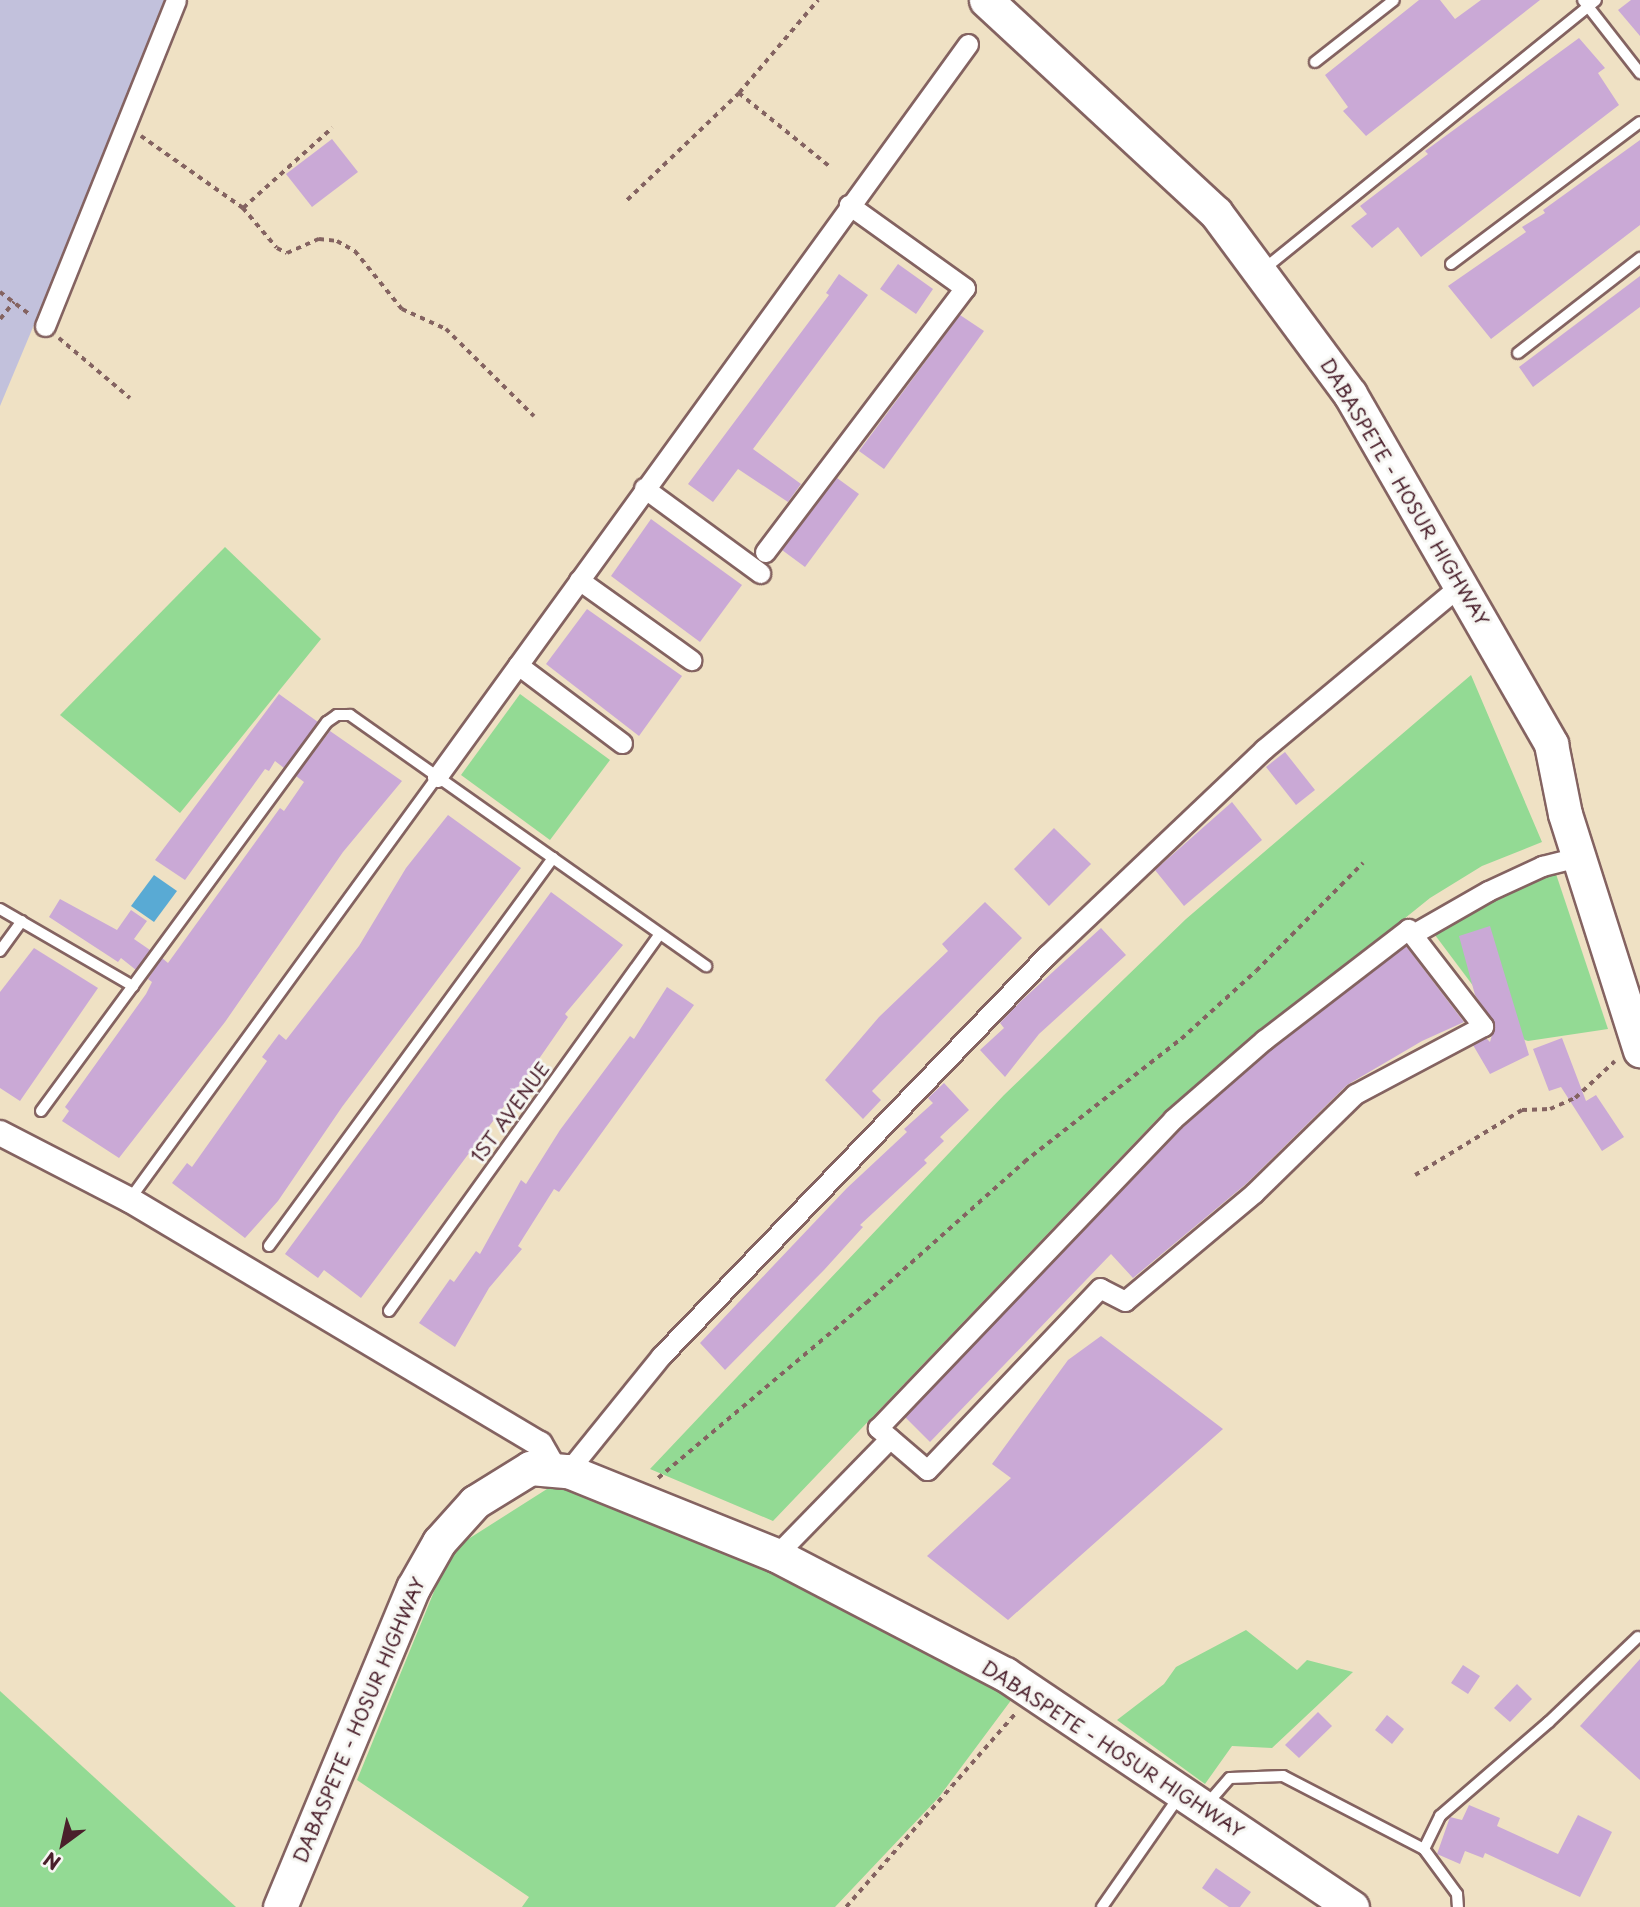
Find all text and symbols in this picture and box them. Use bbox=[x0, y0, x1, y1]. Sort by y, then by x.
street label: DABASPETE - HOSUR HIGHWAY bbox=[1315, 352, 1495, 632]
street label: 1ST AVENUE bbox=[466, 1057, 554, 1167]
street label: DABASPETE - HOSUR HIGHWAY bbox=[287, 1572, 431, 1868]
street label: DABASPETE - HOSUR HIGHWAY bbox=[976, 1654, 1250, 1844]
north arrow bbox=[28, 1809, 98, 1879]
text: N bbox=[38, 1846, 66, 1877]

